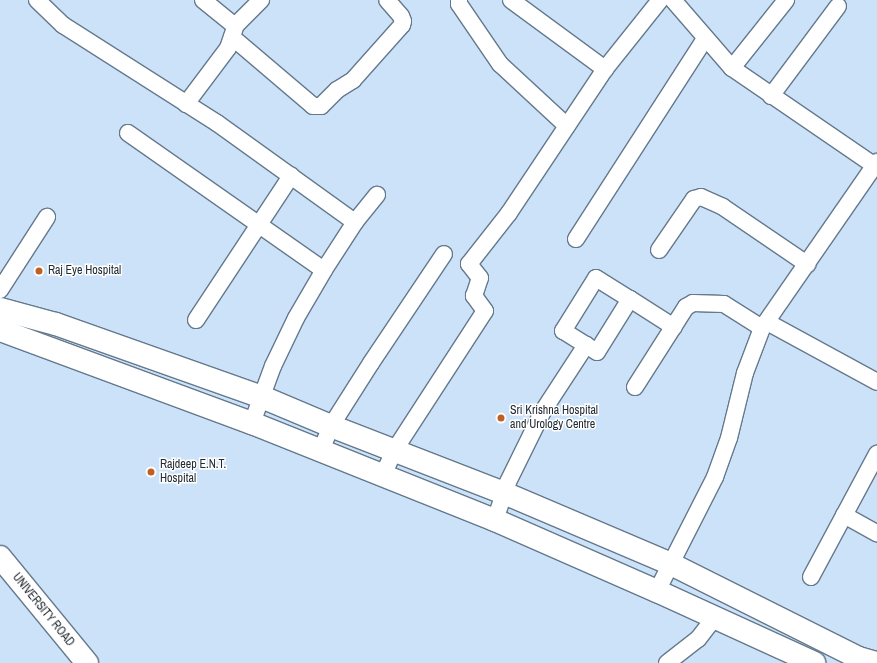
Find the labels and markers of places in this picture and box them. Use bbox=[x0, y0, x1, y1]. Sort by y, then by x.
place label: Raj Eye Hospital bbox=[48, 264, 121, 278]
marker: Raj Eye Hospital bbox=[33, 265, 45, 277]
place label: Sri Krishna Hospital and Urology Centre bbox=[510, 404, 598, 432]
marker: Sri Krishna Hospital and Urology Centre bbox=[495, 412, 507, 424]
place label: Rajdeep E.N.T. Hospital bbox=[160, 458, 226, 486]
marker: Rajdeep E.N.T. Hospital bbox=[145, 466, 157, 478]

